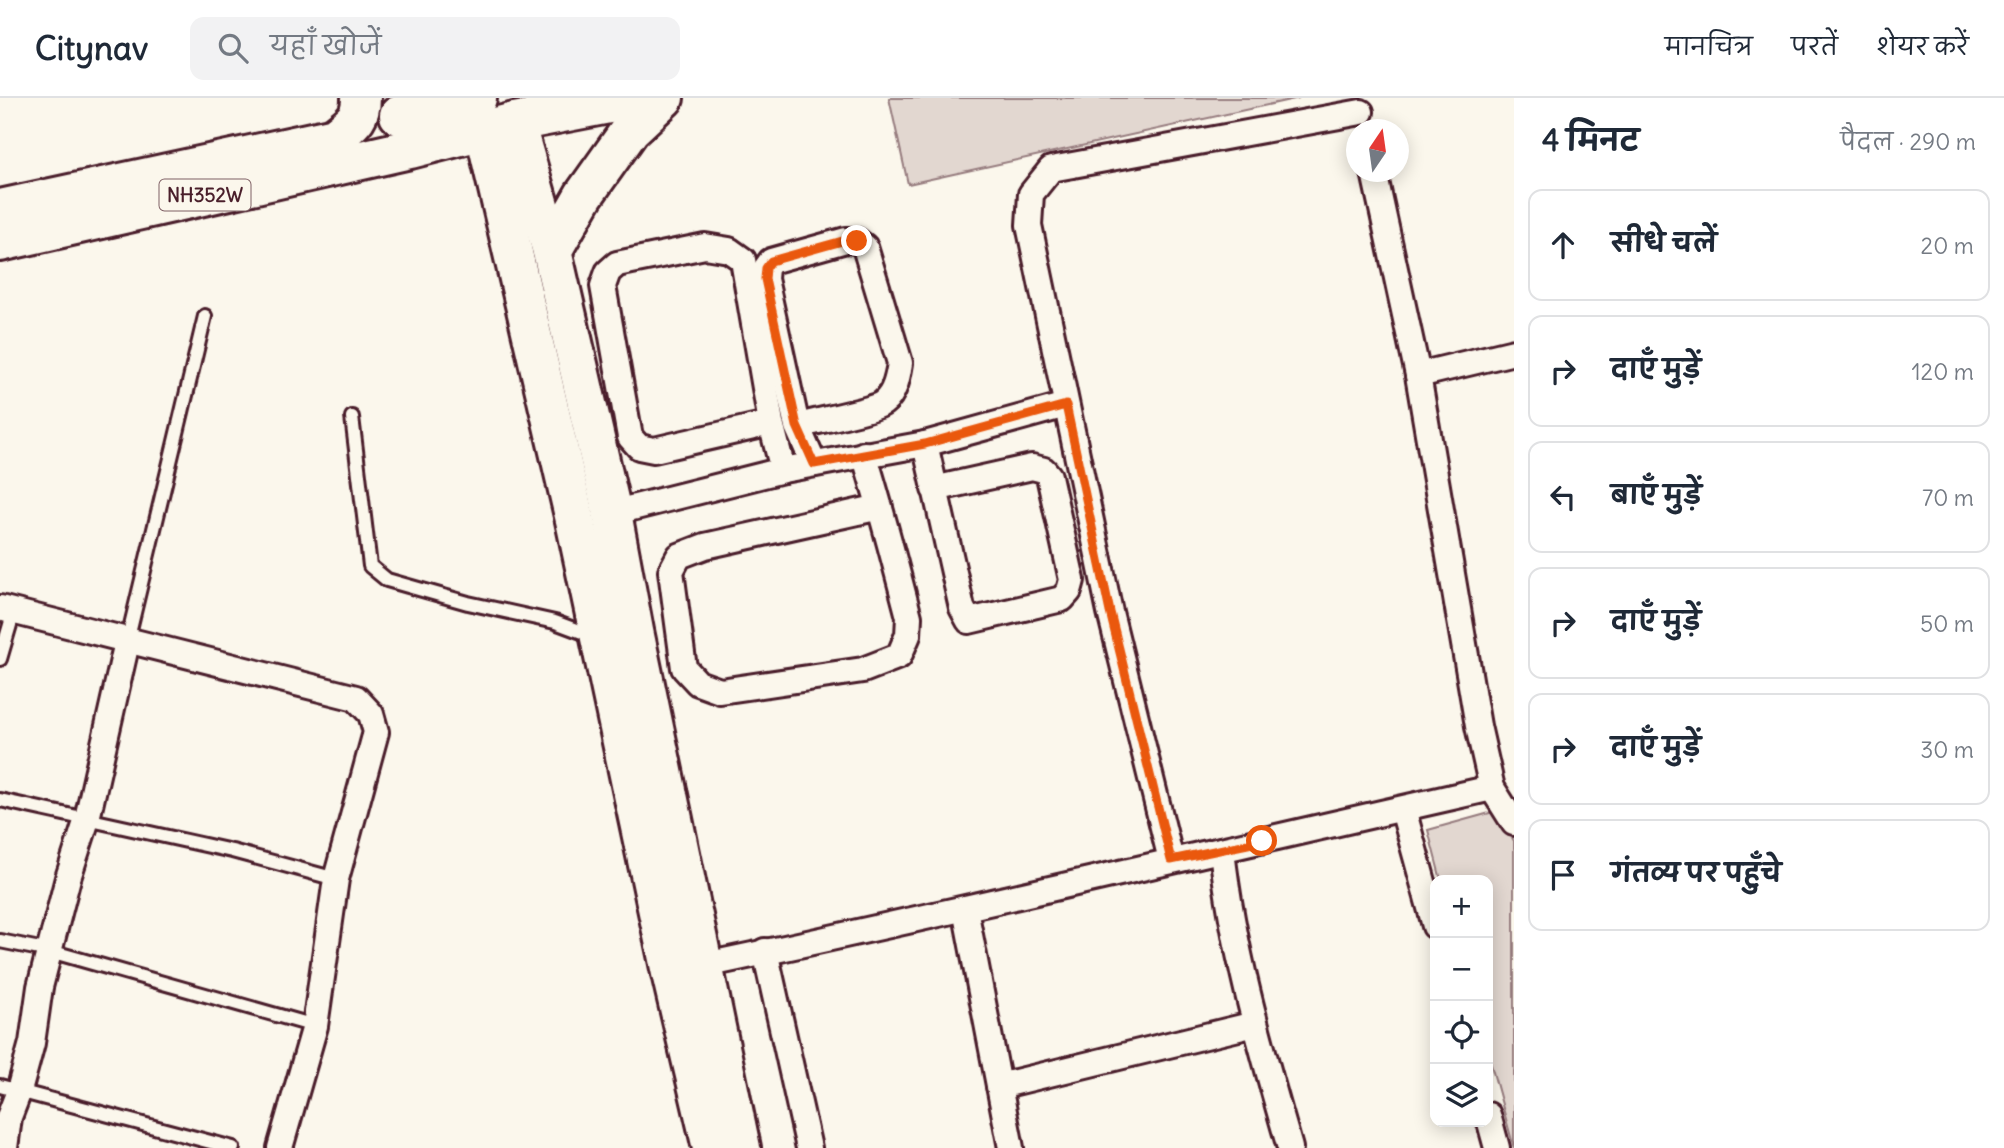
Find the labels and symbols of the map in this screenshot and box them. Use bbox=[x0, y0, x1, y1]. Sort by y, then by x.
north arrow bbox=[1346, 119, 1409, 182]
road number: NH352W bbox=[160, 180, 250, 211]
route end bbox=[841, 225, 872, 256]
route start bbox=[1246, 825, 1277, 856]

